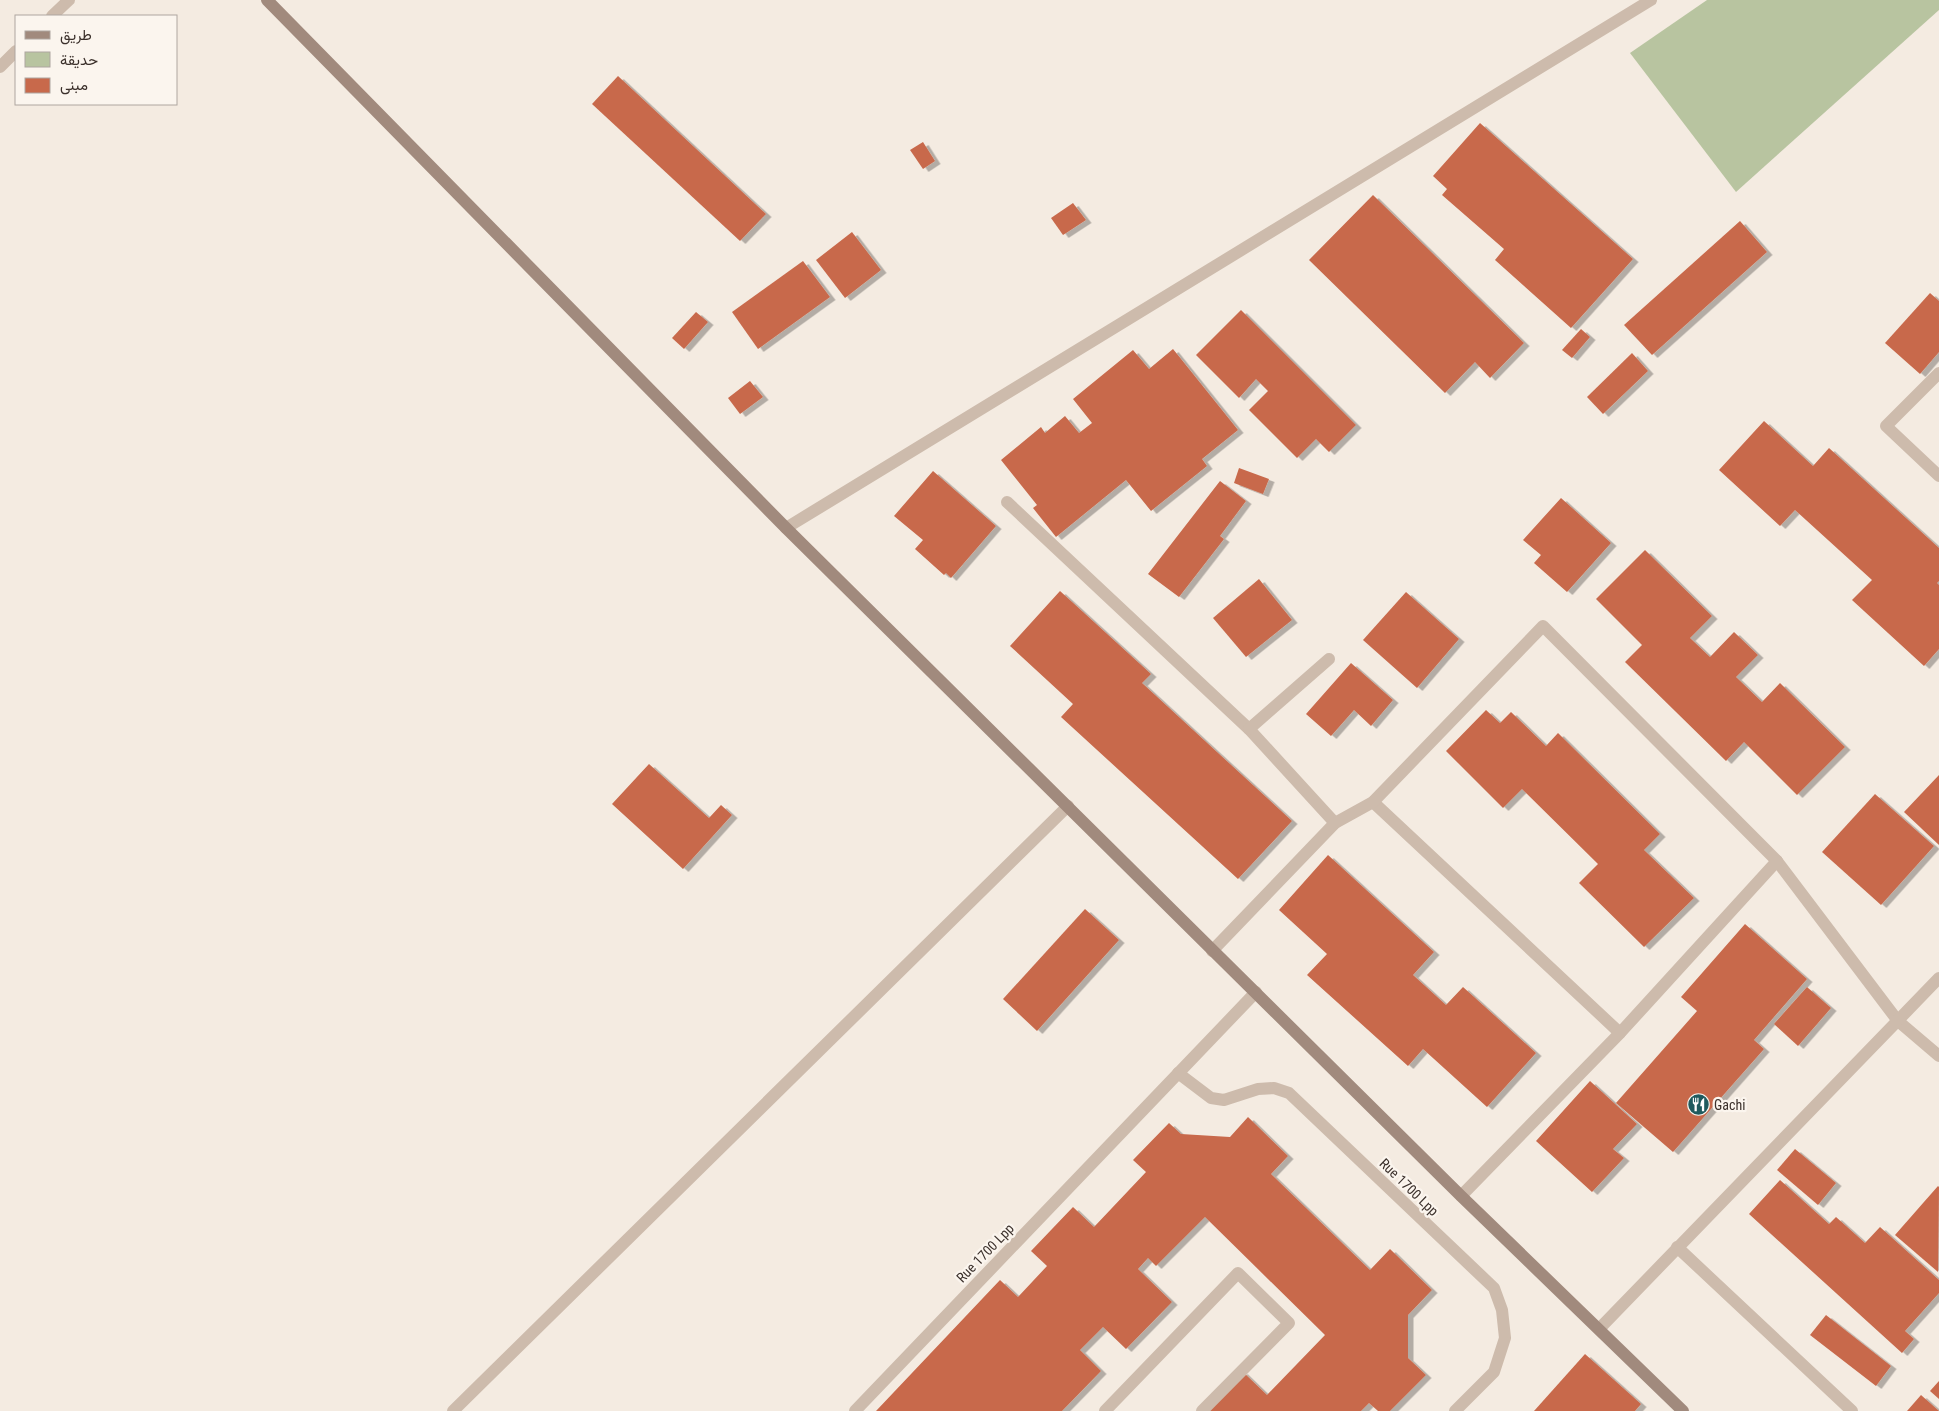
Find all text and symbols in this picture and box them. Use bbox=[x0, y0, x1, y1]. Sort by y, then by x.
legend bbox=[15, 15, 178, 105]
text: طريق bbox=[60, 26, 92, 45]
text: حديقة bbox=[60, 51, 98, 69]
text: مبنى bbox=[60, 76, 88, 95]
restaurant icon: Gachi bbox=[1686, 1093, 1710, 1117]
place label: Gachi bbox=[1714, 1097, 1745, 1113]
street label: Rue 1700 Lpp bbox=[1376, 1155, 1442, 1219]
street label: Rue 1700 Lpp bbox=[953, 1220, 1017, 1286]

